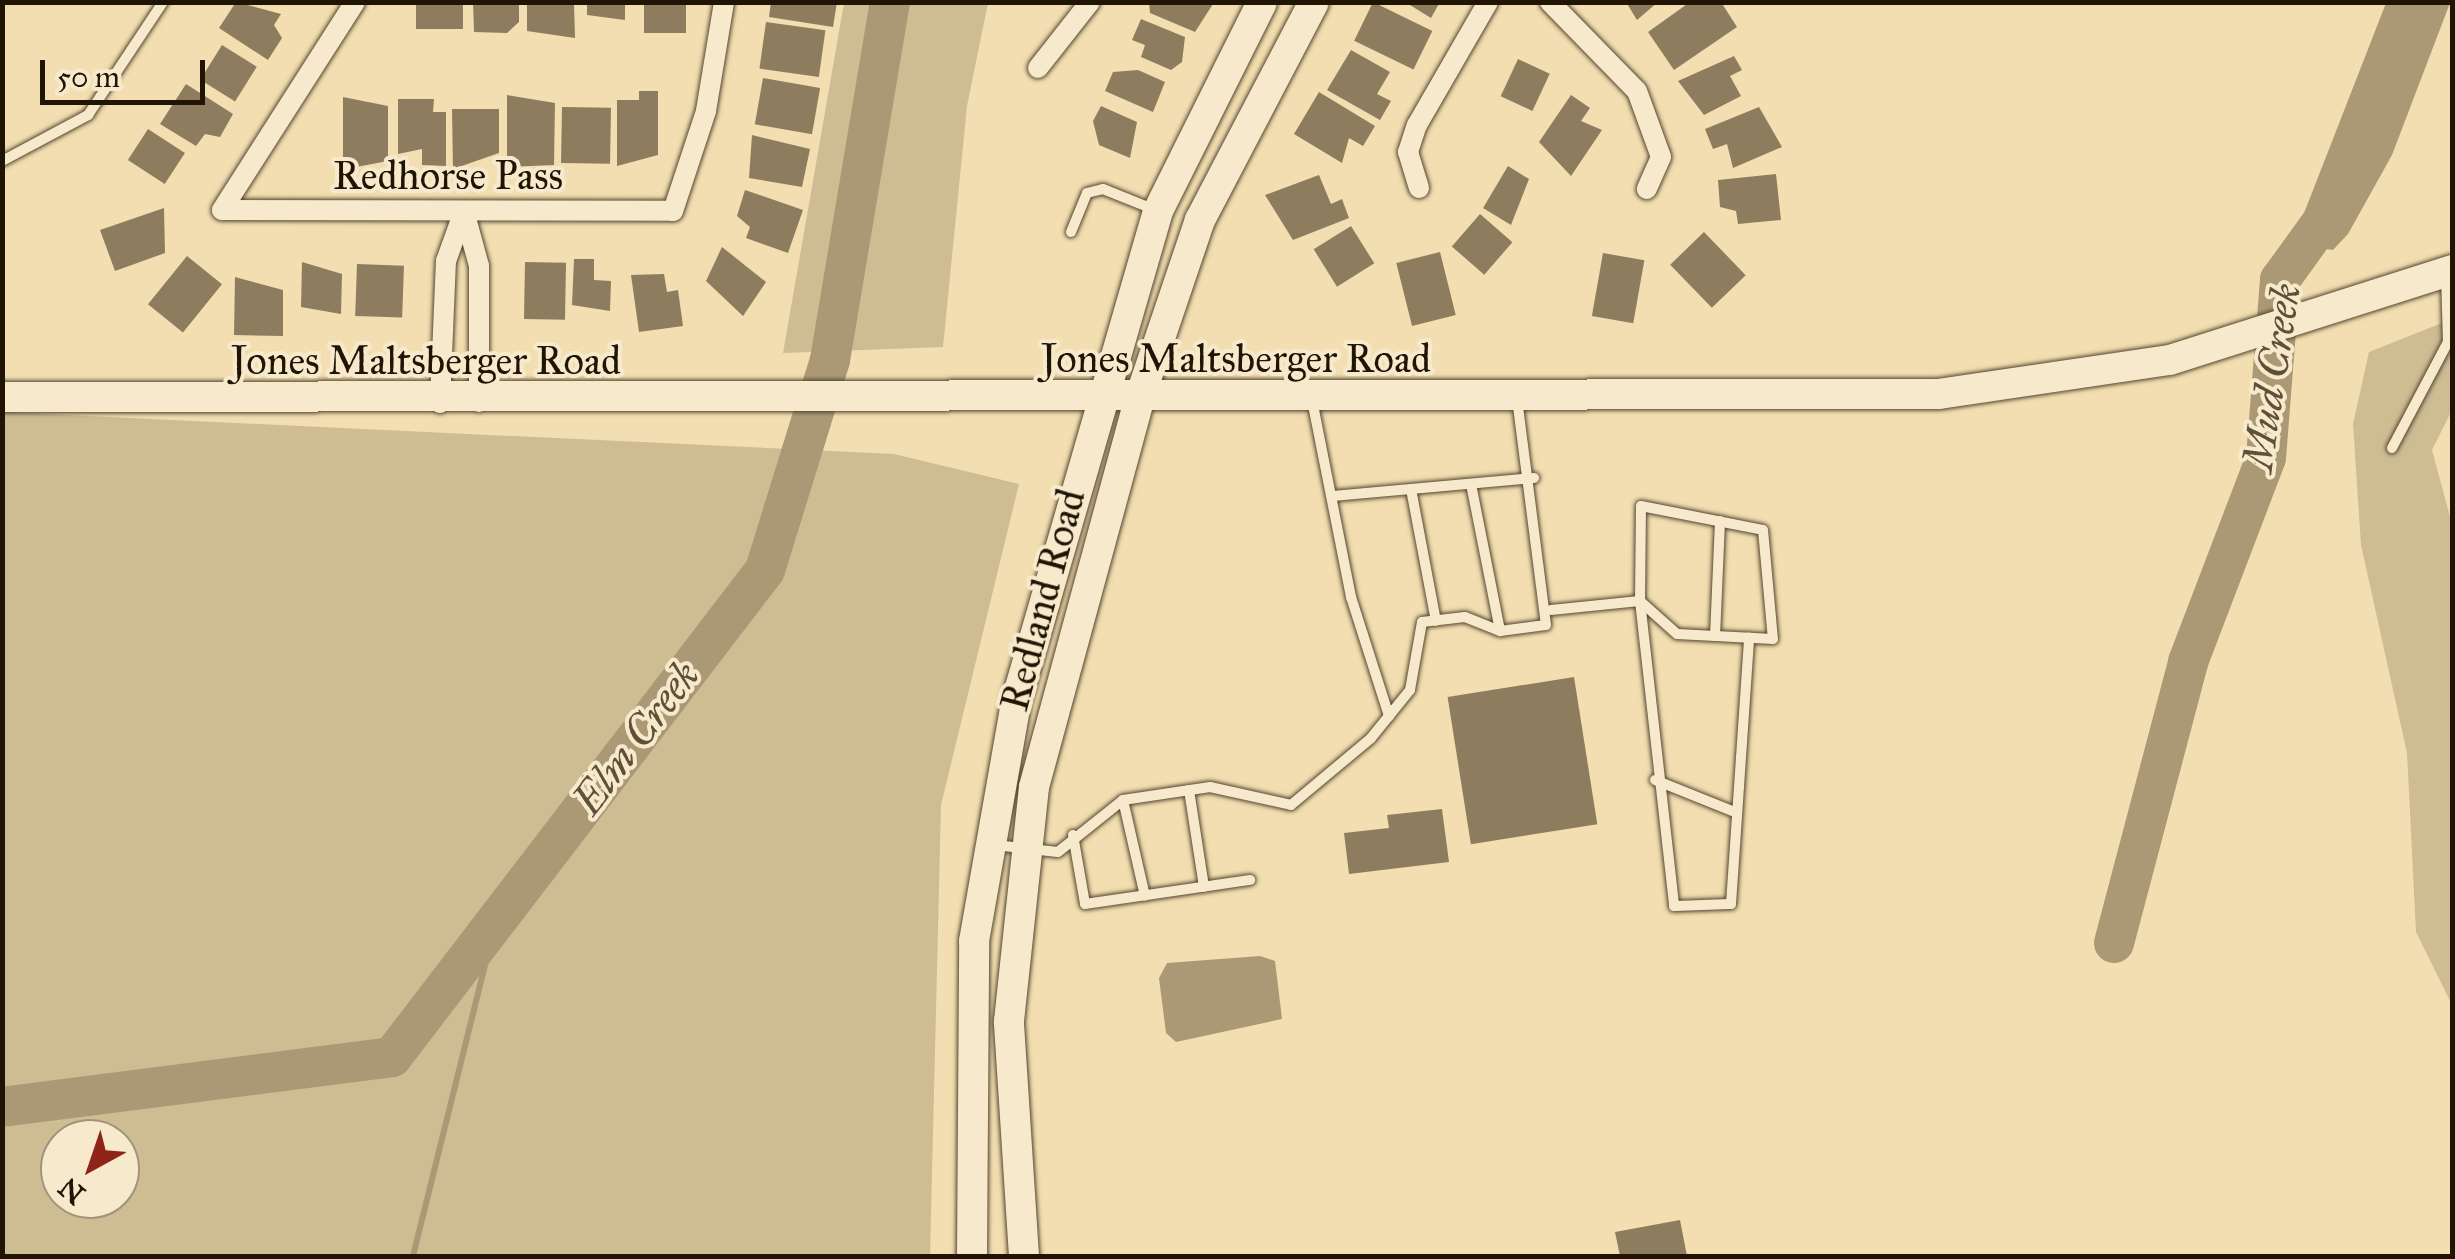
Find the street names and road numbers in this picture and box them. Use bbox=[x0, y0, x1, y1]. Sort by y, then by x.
street label: Redhorse Pass bbox=[333, 152, 563, 200]
street label: Jones Maltsberger Road bbox=[1041, 335, 1431, 383]
street label: Jones Maltsberger Road bbox=[231, 337, 621, 385]
street label: Redland Road bbox=[990, 484, 1096, 716]

